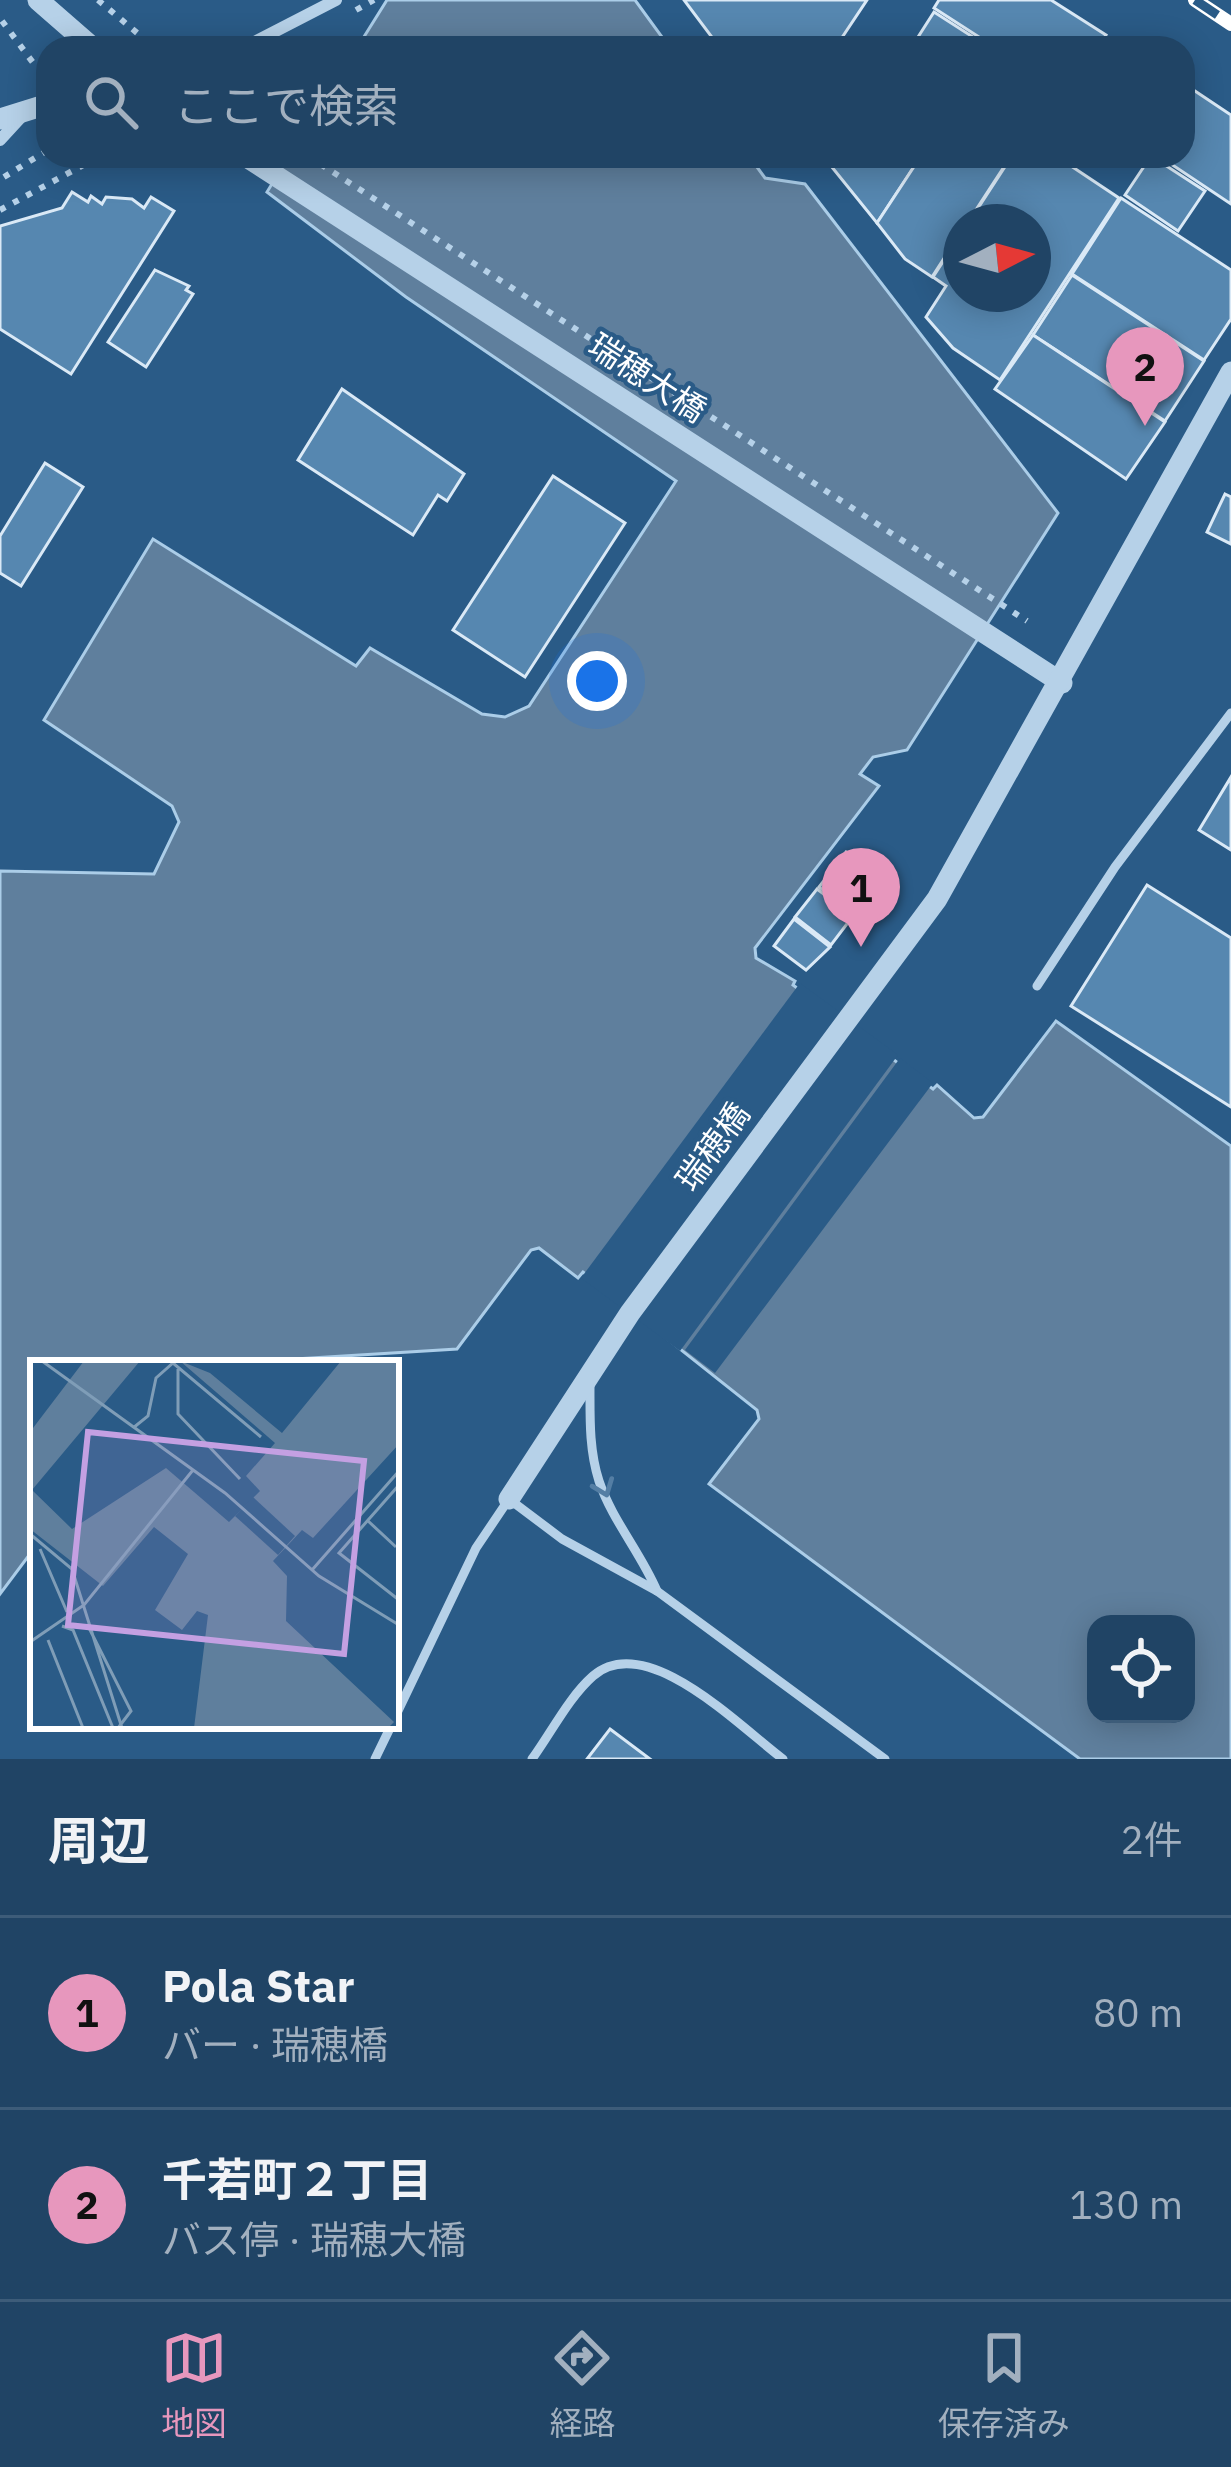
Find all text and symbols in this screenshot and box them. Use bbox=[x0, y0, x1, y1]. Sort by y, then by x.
search box bbox=[36, 36, 1195, 168]
icon: search bbox=[78, 69, 144, 135]
text: ここで検索 bbox=[174, 76, 399, 134]
north arrow bbox=[943, 204, 1051, 312]
street label: 瑞穂大橋 bbox=[581, 323, 715, 431]
pin: 2 bbox=[1106, 327, 1184, 426]
your location bbox=[567, 651, 627, 711]
pin: 1 bbox=[822, 848, 900, 947]
street label: 瑞穂橋 bbox=[666, 1093, 758, 1199]
inset map bbox=[30, 1360, 399, 1729]
one-way arrow bbox=[590, 1477, 615, 1498]
map controls bbox=[1087, 1615, 1195, 1723]
button: locate bbox=[1087, 1615, 1195, 1723]
text: 周辺 bbox=[48, 1807, 150, 1873]
text: 2件 bbox=[1121, 1814, 1183, 1865]
text: Pola Star bbox=[162, 1956, 355, 2014]
text: 1 bbox=[75, 1987, 99, 2038]
text: 80 m bbox=[1093, 1987, 1183, 2038]
text: バー · 瑞穂橋 bbox=[162, 2019, 388, 2070]
text: 千若町２丁目 bbox=[162, 2150, 432, 2208]
text: 2 bbox=[75, 2179, 99, 2230]
text: 130 m bbox=[1070, 2179, 1183, 2230]
text: バス停 · 瑞穂大橋 bbox=[162, 2214, 466, 2265]
tab: 地図 bbox=[161, 2325, 227, 2445]
tab: 経路 bbox=[549, 2325, 615, 2445]
tab: 保存済み bbox=[938, 2325, 1070, 2445]

